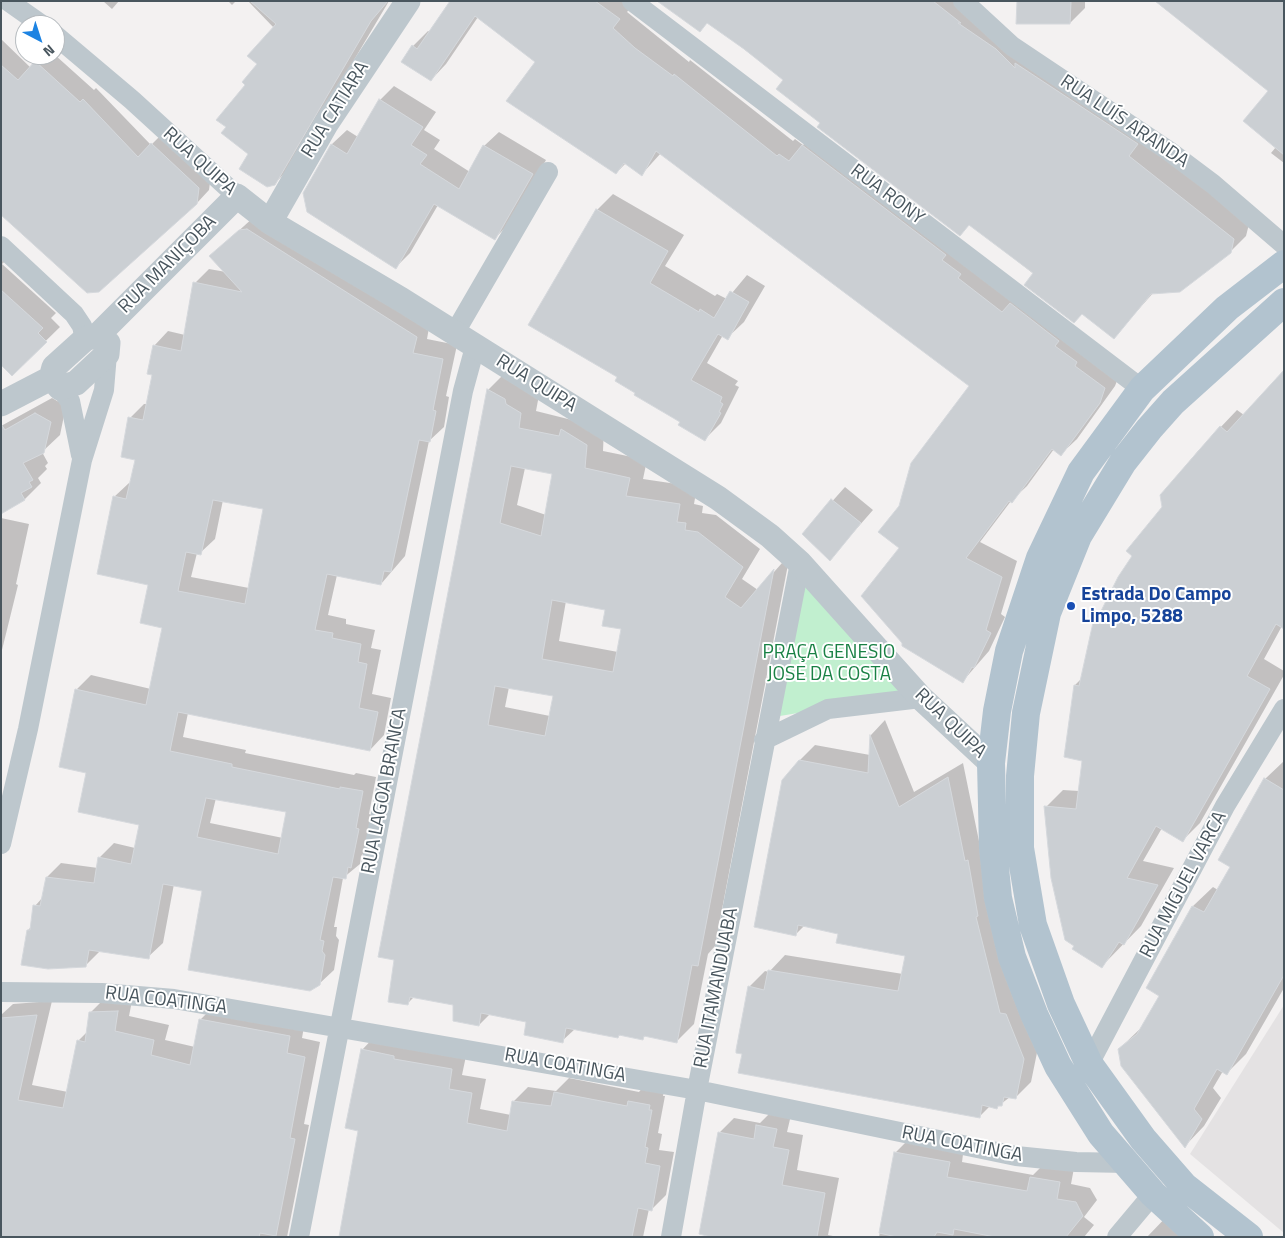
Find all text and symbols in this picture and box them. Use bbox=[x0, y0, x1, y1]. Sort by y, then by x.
north arrow bbox=[15, 15, 65, 65]
text: N bbox=[39, 40, 60, 62]
street label: RUA CATIARA bbox=[297, 58, 375, 162]
street label: RUA LUÍS ARANDA bbox=[1055, 71, 1193, 173]
street label: RUA QUIPA bbox=[158, 123, 240, 201]
street label: RUA RONY bbox=[846, 160, 928, 230]
street label: RUA MANIÇOBA bbox=[114, 211, 222, 319]
street label: RUA QUIPA bbox=[491, 350, 581, 418]
place label: Estrada Do Campo Limpo, 5288 bbox=[1081, 584, 1231, 628]
marker: Estrada Do Campo Limpo, 5288 bbox=[1065, 600, 1077, 612]
park label: PRAÇA GENESIO JOSE DA COSTA bbox=[763, 642, 895, 686]
street label: RUA QUIPA bbox=[909, 684, 991, 764]
street label: RUA LAGOA BRANCA bbox=[358, 706, 412, 876]
street label: RUA MIGUEL VARCA bbox=[1136, 808, 1232, 962]
street label: RUA ITAMANDUABA bbox=[690, 906, 744, 1070]
street label: RUA COATINGA bbox=[104, 982, 228, 1020]
street label: RUA COATINGA bbox=[503, 1044, 627, 1088]
street label: RUA COATINGA bbox=[900, 1122, 1024, 1168]

